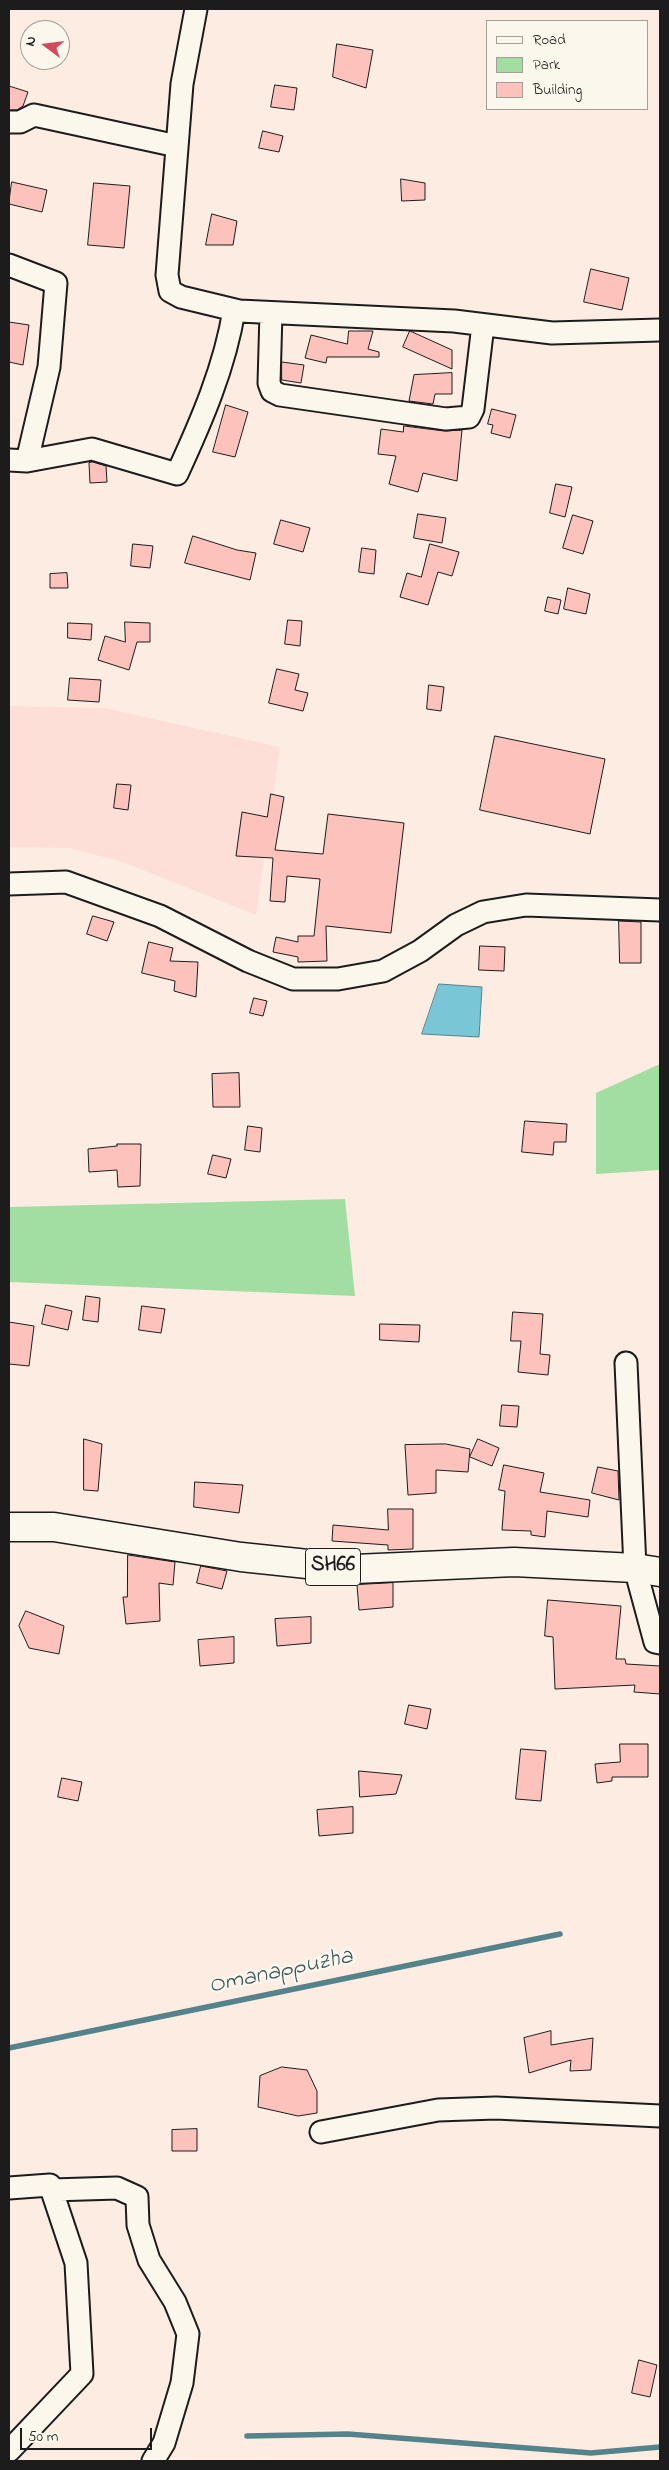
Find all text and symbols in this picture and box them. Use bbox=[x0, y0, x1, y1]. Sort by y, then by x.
north arrow bbox=[20, 20, 70, 70]
legend bbox=[487, 20, 649, 110]
text: Road bbox=[533, 29, 566, 51]
text: N bbox=[20, 34, 42, 49]
text: Park bbox=[533, 54, 560, 76]
text: Building bbox=[533, 79, 582, 101]
road number: SH66 bbox=[306, 1548, 360, 1585]
water label: Omanappuzha bbox=[206, 1944, 356, 2002]
scale bar bbox=[22, 2418, 155, 2450]
text: 50 m bbox=[28, 2426, 58, 2448]

